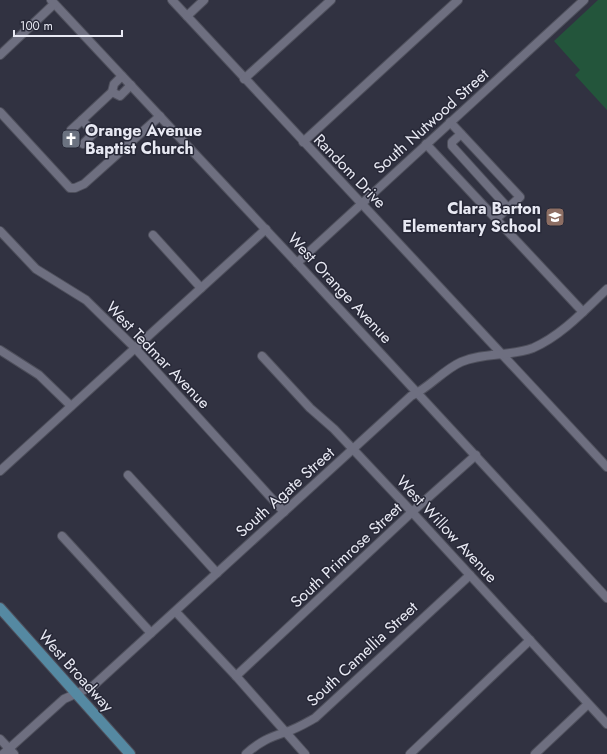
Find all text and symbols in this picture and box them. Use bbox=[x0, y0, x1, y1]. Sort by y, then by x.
scale bar bbox=[14, 12, 122, 38]
text: 100 m bbox=[20, 17, 53, 35]
street label: South Nutwood Street bbox=[368, 63, 494, 179]
place label: Orange Avenue Baptist Church bbox=[85, 119, 202, 160]
church icon: Orange Avenue Baptist Church bbox=[60, 128, 82, 150]
street label: Random Drive bbox=[308, 129, 392, 213]
place label: Clara Barton Elementary School bbox=[402, 197, 541, 238]
school or university icon: Clara Barton Elementary School bbox=[544, 206, 566, 228]
street label: West Orange Avenue bbox=[282, 227, 398, 349]
street label: West Tedmar Avenue bbox=[101, 296, 215, 414]
street label: South Agate Street bbox=[231, 441, 339, 542]
street label: West Willow Avenue bbox=[391, 470, 503, 588]
street label: South Primrose Street bbox=[285, 497, 407, 613]
street label: South Camellia Street bbox=[301, 596, 423, 712]
street label: West Broadway bbox=[33, 625, 120, 718]

